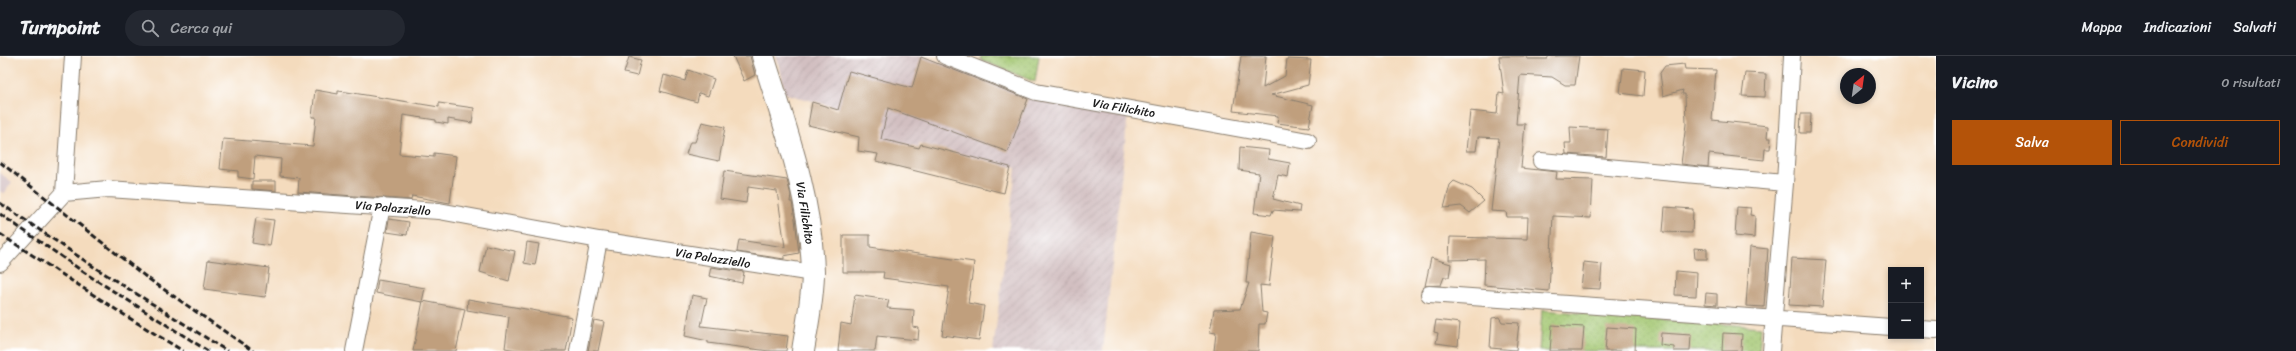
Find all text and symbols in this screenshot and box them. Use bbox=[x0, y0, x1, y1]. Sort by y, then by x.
search box bbox=[125, 10, 405, 46]
text: Turnpoint bbox=[20, 11, 101, 44]
text: Cerca qui bbox=[171, 15, 232, 41]
text: Mappa bbox=[2081, 15, 2122, 40]
text: Indicazioni bbox=[2144, 15, 2211, 40]
text: Salvati bbox=[2233, 15, 2276, 40]
icon: search bbox=[139, 17, 161, 39]
text: Vicino bbox=[1952, 67, 1998, 97]
north arrow bbox=[1840, 68, 1876, 104]
text: 0 risultati bbox=[2221, 71, 2280, 94]
street label: Via Filichito bbox=[1091, 92, 1157, 124]
button: Salva bbox=[1952, 120, 2112, 165]
button: Condividi bbox=[2120, 120, 2280, 165]
street label: Via Filichito bbox=[789, 180, 821, 246]
street label: Via Palazziello bbox=[354, 194, 432, 222]
street label: Via Palazziello bbox=[674, 241, 752, 275]
map controls bbox=[1888, 267, 1924, 339]
button: + bbox=[1888, 267, 1924, 303]
button: − bbox=[1888, 303, 1924, 339]

